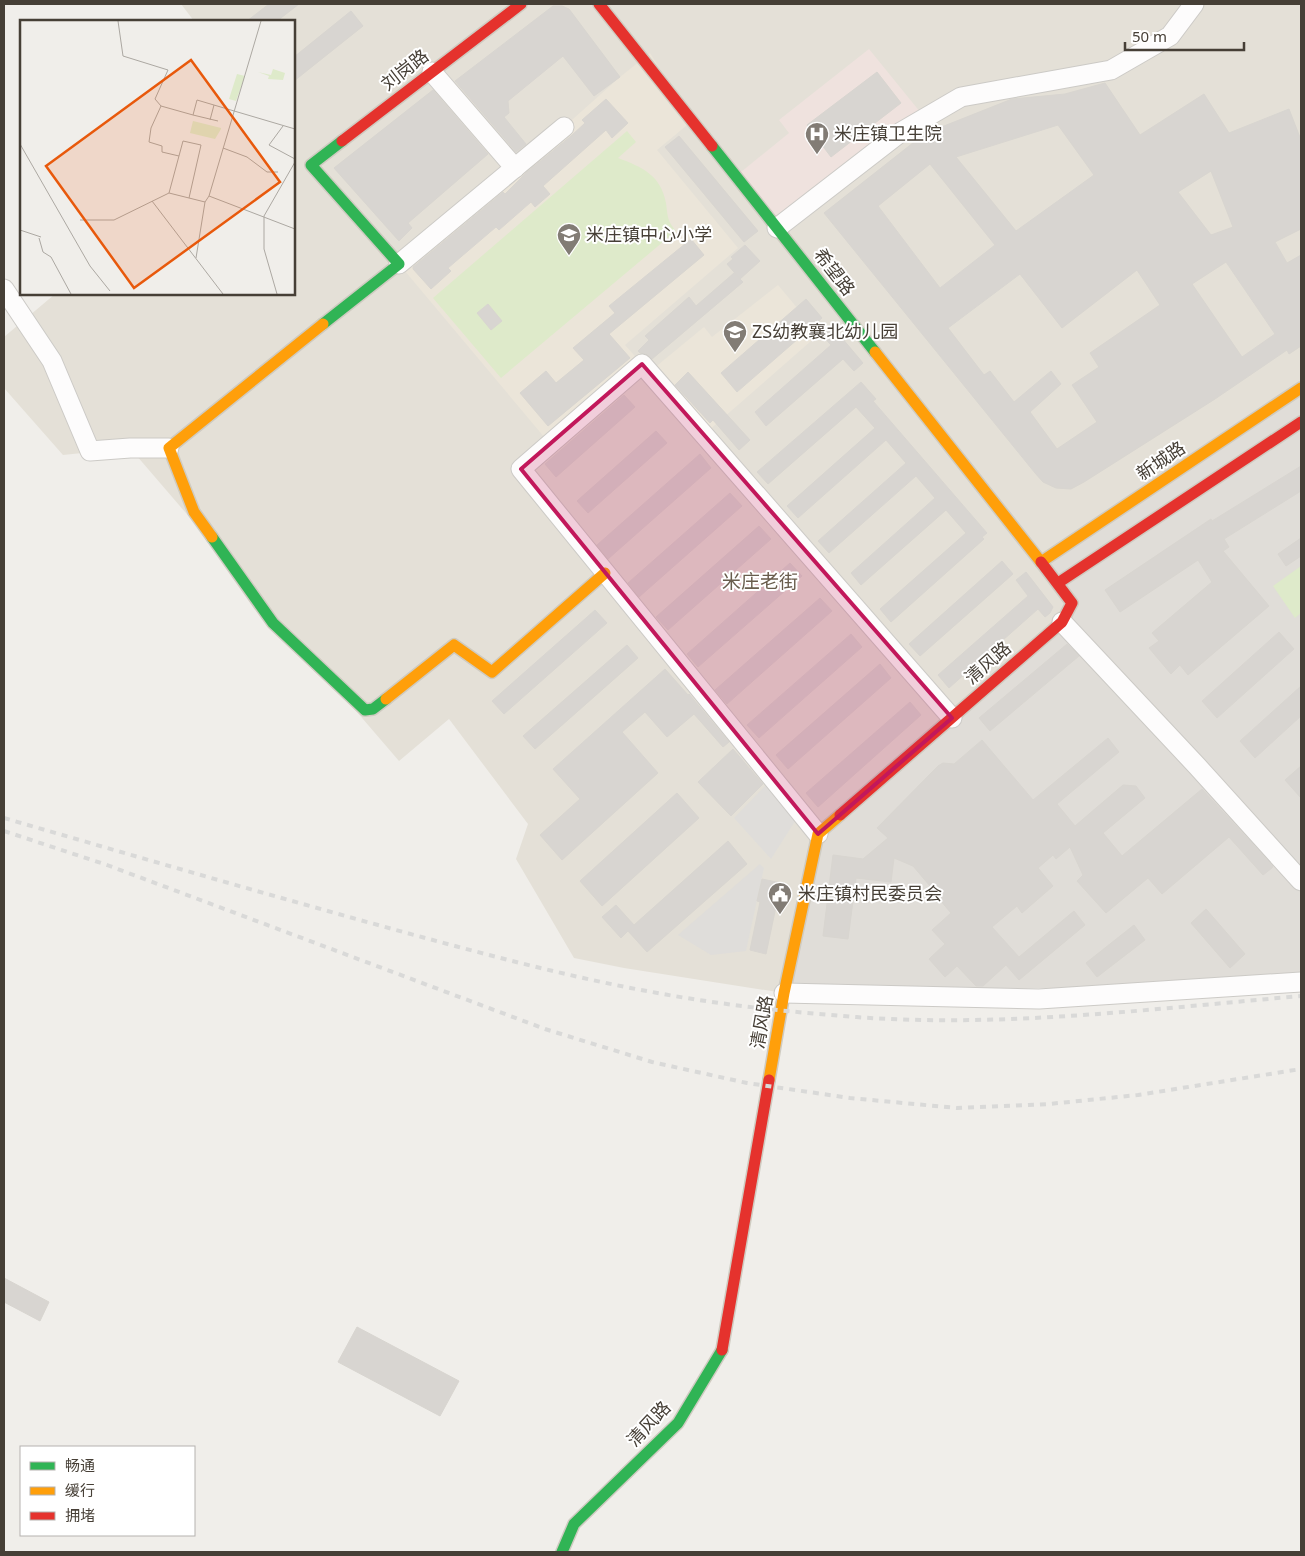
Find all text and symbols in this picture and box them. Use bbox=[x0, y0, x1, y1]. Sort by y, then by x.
inset map bbox=[20, 20, 295, 295]
scale bar bbox=[1125, 20, 1244, 52]
text: 50 m bbox=[1132, 26, 1167, 46]
street label: 刘岗路 bbox=[376, 43, 433, 95]
hospital icon: 米庄镇卫生院 bbox=[804, 121, 830, 155]
place label: 米庄镇卫生院 bbox=[834, 121, 942, 145]
school or university icon: 米庄镇中心小学 bbox=[556, 222, 582, 256]
place label: 米庄镇中心小学 bbox=[586, 222, 712, 246]
street label: 希望路 bbox=[809, 243, 861, 300]
school or university icon: ZS幼教襄北幼儿园 bbox=[722, 319, 748, 353]
place label: ZS幼教襄北幼儿园 bbox=[752, 319, 898, 343]
street label: 新城路 bbox=[1131, 435, 1190, 485]
district label: 米庄老街 bbox=[722, 568, 798, 594]
street label: 清风路 bbox=[959, 635, 1016, 689]
public building icon: 米庄镇村民委员会 bbox=[767, 881, 793, 915]
place label: 米庄镇村民委员会 bbox=[798, 881, 942, 905]
street label: 清风路 bbox=[745, 993, 778, 1050]
street label: 清风路 bbox=[621, 1395, 675, 1451]
legend bbox=[20, 1446, 195, 1536]
text: 畅通 bbox=[65, 1455, 95, 1475]
text: 缓行 bbox=[65, 1480, 95, 1500]
text: 拥堵 bbox=[65, 1505, 95, 1525]

